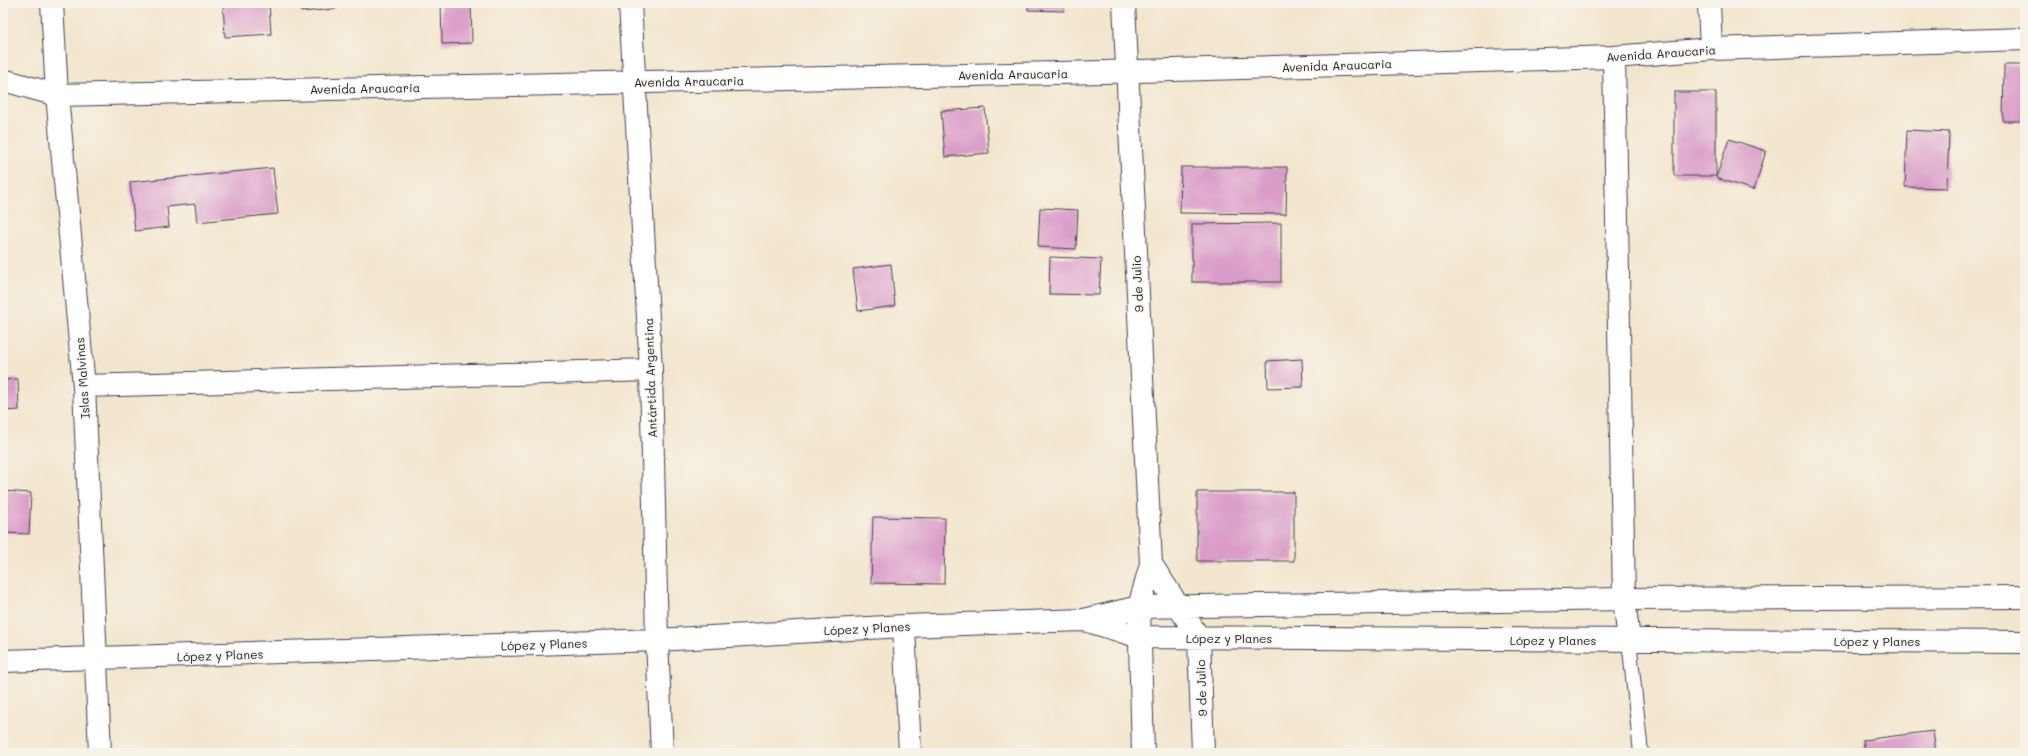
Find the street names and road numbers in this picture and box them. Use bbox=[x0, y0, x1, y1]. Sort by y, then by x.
street label: Avenida Araucaria bbox=[1605, 41, 1717, 65]
street label: Avenida Araucaria bbox=[1282, 55, 1392, 75]
street label: Avenida Araucaria bbox=[958, 65, 1068, 83]
street label: Avenida Araucaria bbox=[634, 72, 744, 90]
street label: Avenida Araucaria bbox=[310, 79, 420, 97]
street label: 9 de Julio bbox=[1128, 255, 1146, 313]
street label: Antártida Argentina bbox=[640, 318, 660, 438]
street label: Islas Malvinas bbox=[71, 337, 93, 419]
street label: López y Planes bbox=[823, 618, 911, 638]
street label: López y Planes bbox=[1186, 630, 1272, 646]
street label: López y Planes bbox=[1510, 632, 1596, 648]
street label: López y Planes bbox=[1834, 633, 1920, 649]
street label: López y Planes bbox=[500, 634, 588, 654]
street label: López y Planes bbox=[176, 645, 264, 665]
street label: 9 de Julio bbox=[1192, 659, 1210, 717]

